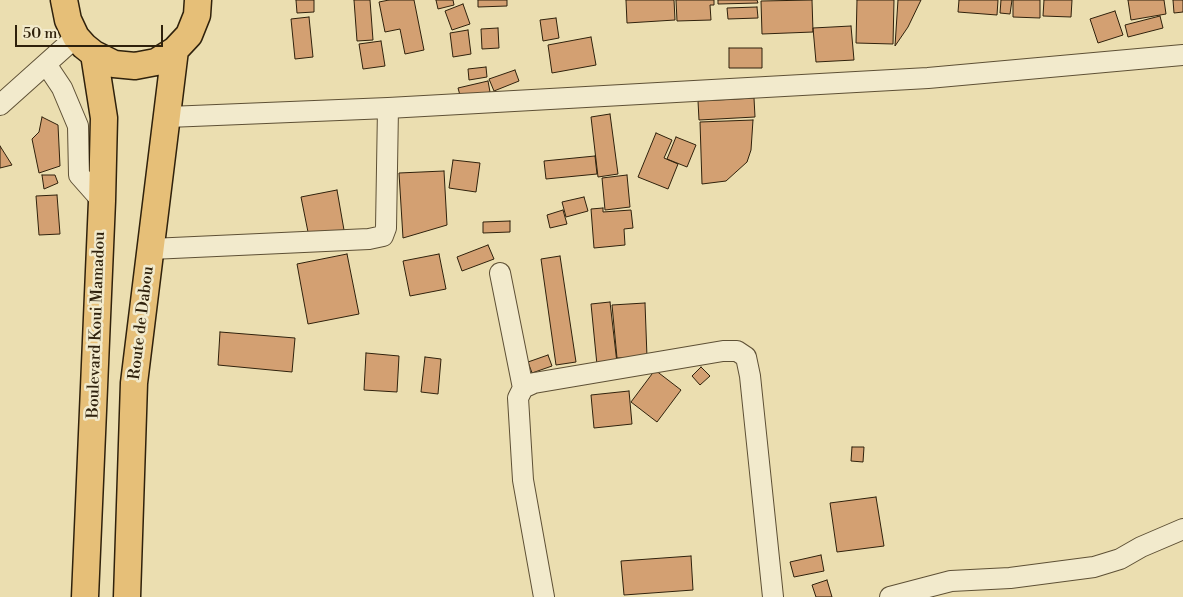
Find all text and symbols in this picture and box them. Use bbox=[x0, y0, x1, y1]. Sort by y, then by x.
scale bar bbox=[18, 15, 165, 47]
text: 50 m bbox=[23, 24, 57, 43]
street label: Boulevard Koui Mamadou bbox=[84, 231, 110, 419]
street label: Route de Dabou bbox=[126, 265, 158, 381]

